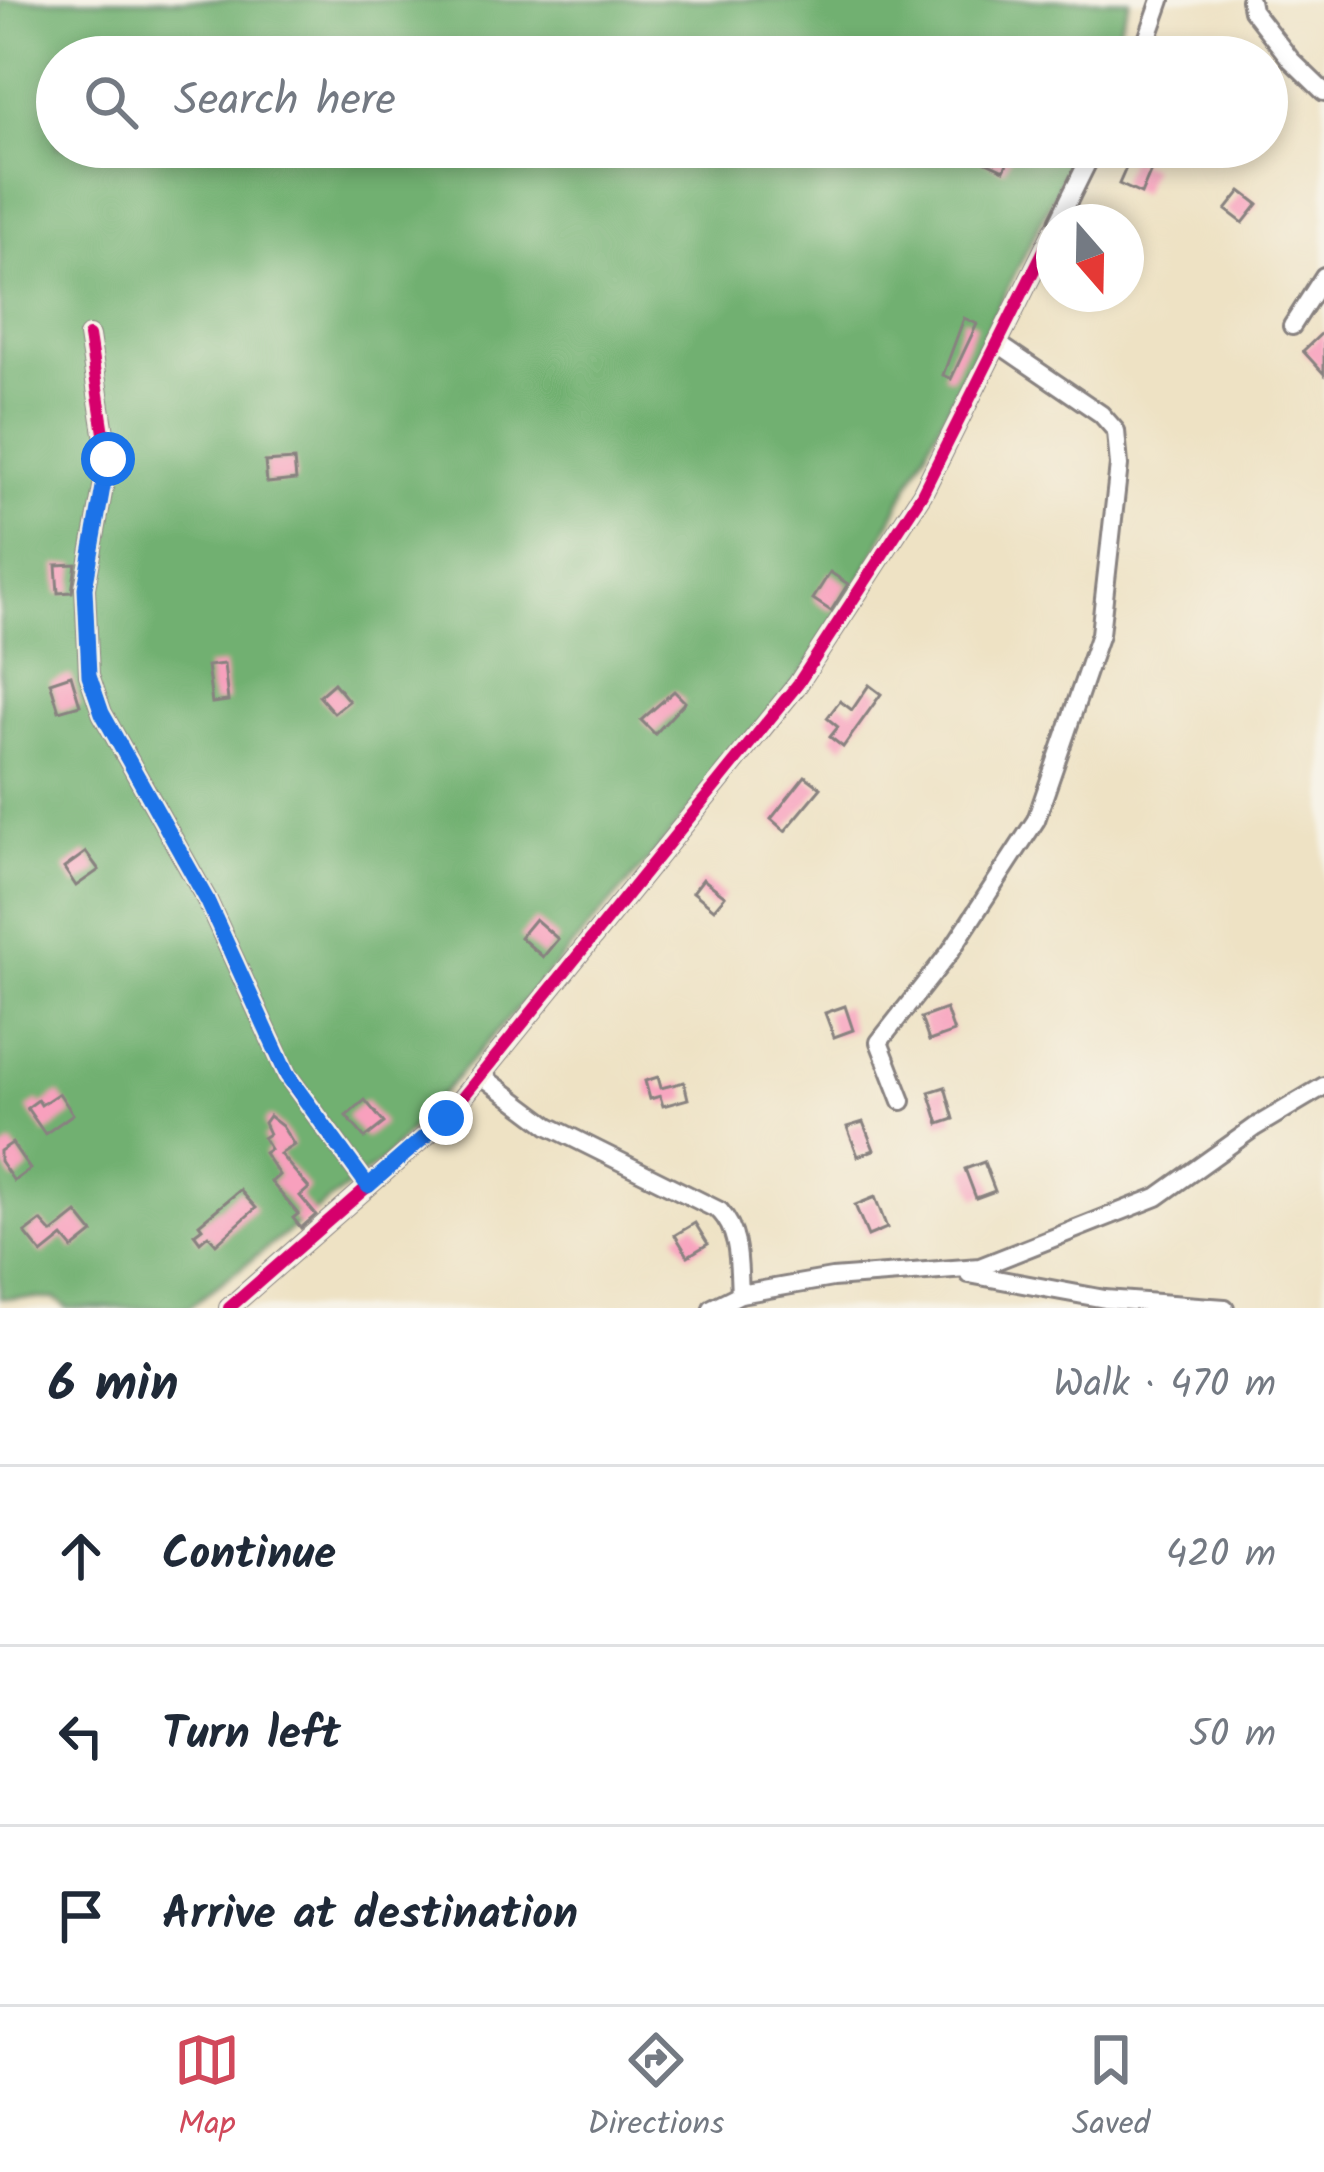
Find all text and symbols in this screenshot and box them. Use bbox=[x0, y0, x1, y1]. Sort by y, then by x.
search box bbox=[36, 36, 1288, 168]
text: Search here bbox=[174, 66, 396, 138]
icon: search bbox=[78, 69, 144, 135]
north arrow bbox=[1036, 204, 1144, 312]
route start bbox=[81, 432, 135, 486]
route end bbox=[419, 1091, 473, 1145]
text: 6 min bbox=[48, 1346, 179, 1427]
text: Walk · 470 m bbox=[1053, 1355, 1276, 1417]
text: Continue bbox=[162, 1520, 336, 1592]
icon: ahead bbox=[48, 1523, 114, 1589]
text: 420 m bbox=[1166, 1525, 1276, 1587]
text: Turn left bbox=[162, 1700, 341, 1772]
icon: left bbox=[48, 1703, 114, 1769]
text: 50 m bbox=[1189, 1705, 1276, 1767]
text: Arrive at destination bbox=[162, 1880, 578, 1952]
icon: arrive bbox=[48, 1883, 114, 1949]
tab: Map bbox=[174, 2027, 240, 2152]
tab: Directions bbox=[587, 2027, 724, 2152]
tab: Saved bbox=[1072, 2027, 1150, 2152]

